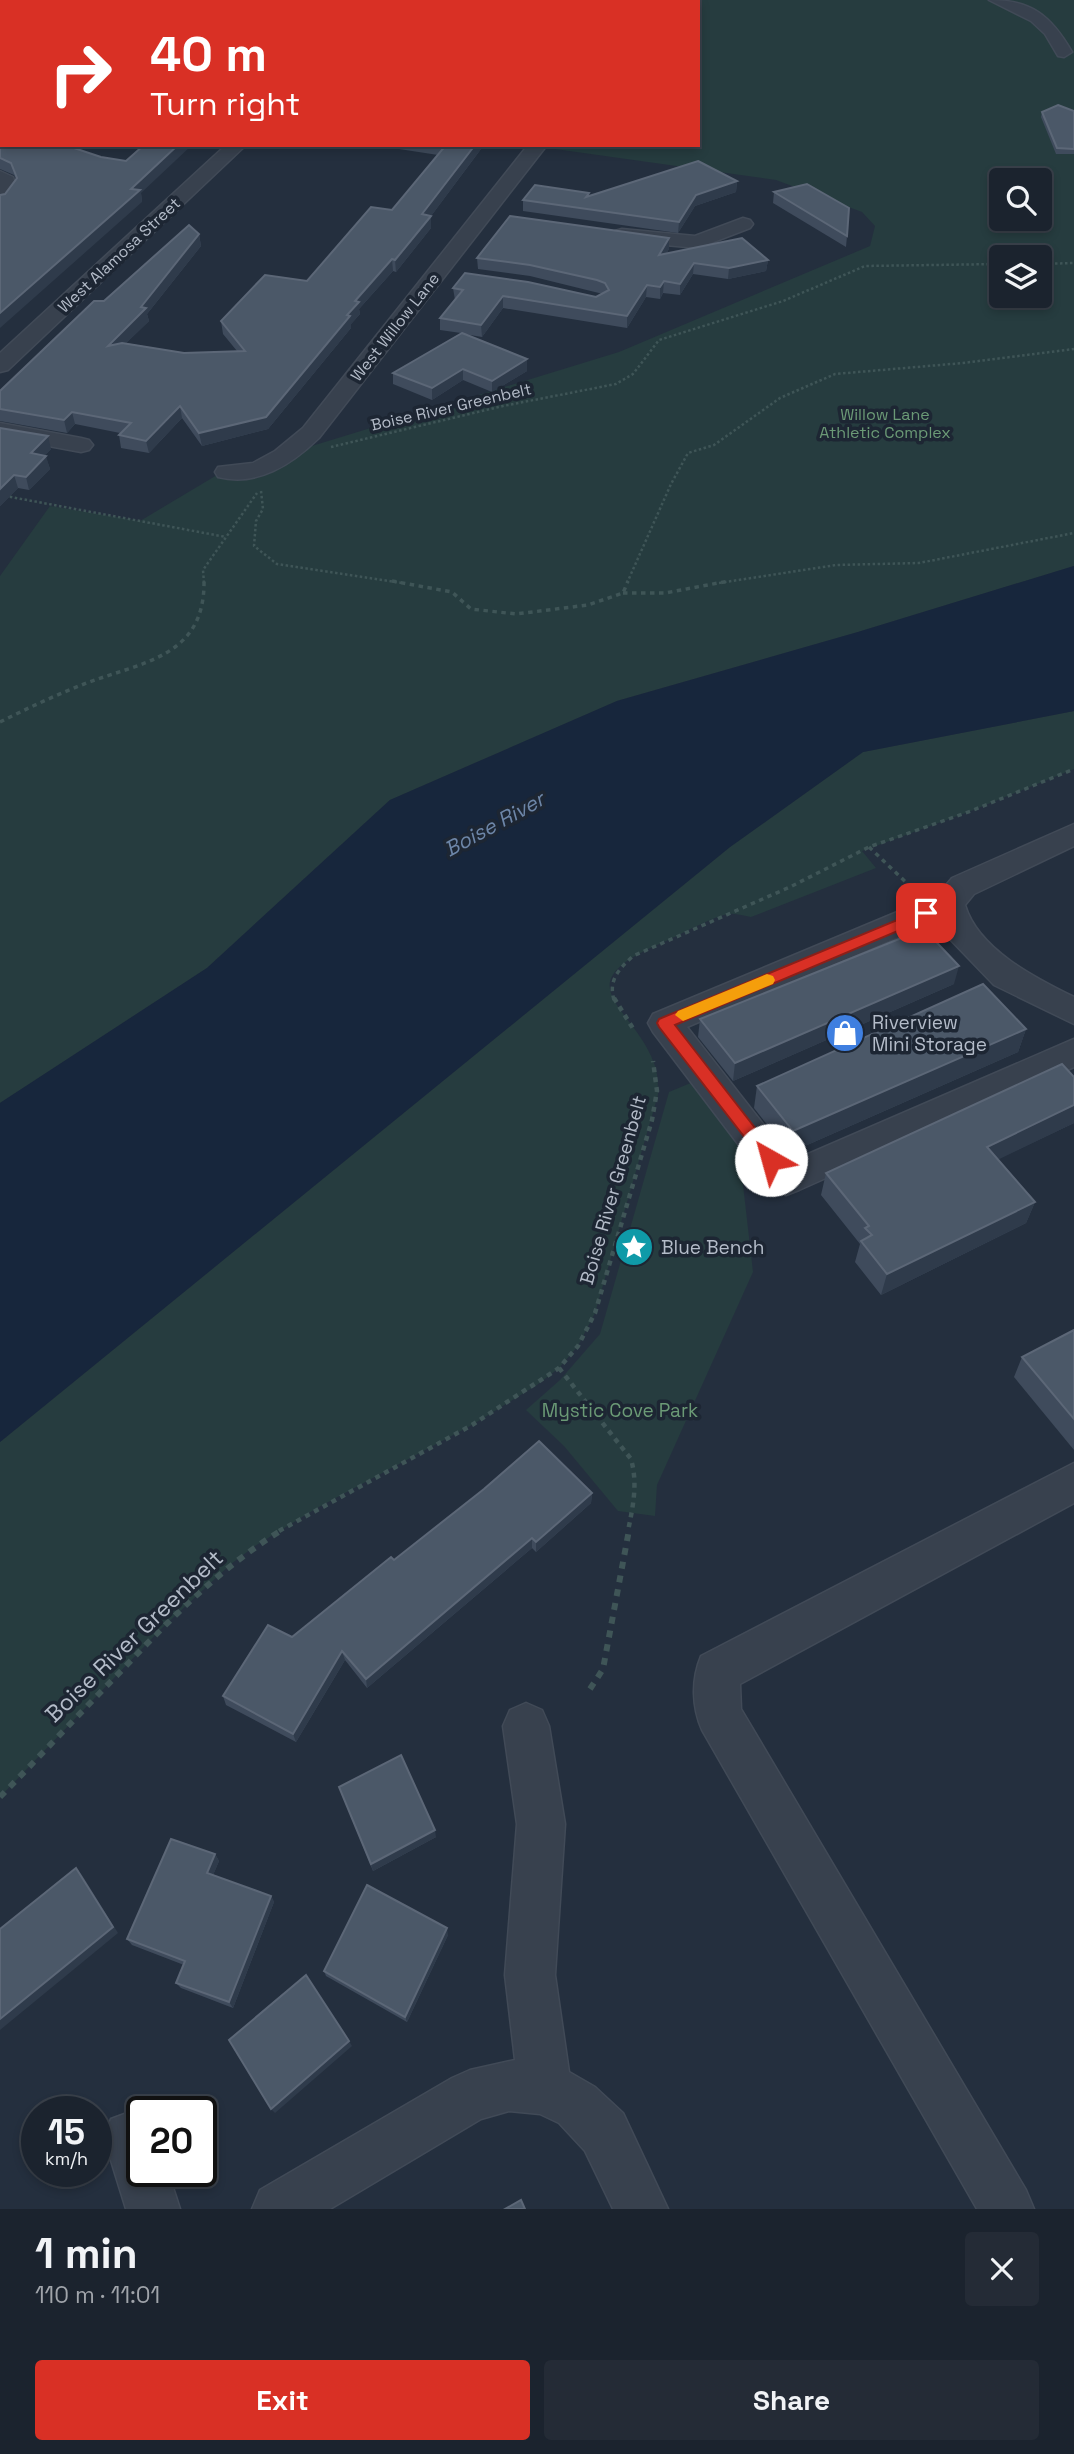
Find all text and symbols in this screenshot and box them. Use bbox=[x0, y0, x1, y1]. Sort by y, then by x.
text: 40 m bbox=[150, 23, 267, 85]
icon: right bbox=[35, 28, 126, 119]
text: Turn right bbox=[150, 84, 300, 124]
map controls bbox=[989, 168, 1052, 308]
button: search bbox=[989, 168, 1052, 231]
street label: West Alamosa Street bbox=[53, 193, 185, 317]
button: layers bbox=[989, 245, 1052, 308]
street label: West Willow Lane bbox=[346, 268, 444, 386]
street label: Boise River Greenbelt bbox=[369, 378, 533, 436]
park label: Willow Lane Athletic Complex bbox=[819, 404, 951, 443]
water label: Boise River bbox=[439, 784, 551, 863]
pin bbox=[896, 883, 956, 943]
icon: arrive bbox=[907, 894, 945, 932]
place label: Riverview Mini Storage bbox=[872, 1010, 987, 1057]
shop icon: Riverview Mini Storage bbox=[824, 1012, 866, 1054]
street label: Boise River Greenbelt bbox=[574, 1093, 652, 1287]
position arrow bbox=[734, 1123, 808, 1197]
place icon: Blue Bench bbox=[613, 1226, 655, 1268]
place label: Blue Bench bbox=[661, 1235, 764, 1260]
park label: Mystic Cove Park bbox=[542, 1398, 698, 1423]
street label: Boise River Greenbelt bbox=[39, 1543, 229, 1729]
speed limit sign: 20 bbox=[126, 2096, 217, 2187]
text: 15 bbox=[48, 2110, 85, 2154]
text: km/h bbox=[45, 2147, 88, 2170]
text: 1 min bbox=[35, 2227, 138, 2280]
button: close bbox=[965, 2232, 1039, 2306]
text: 110 m · 11:01 bbox=[35, 2280, 160, 2310]
button: Exit bbox=[35, 2360, 530, 2440]
button: Share bbox=[544, 2360, 1039, 2440]

